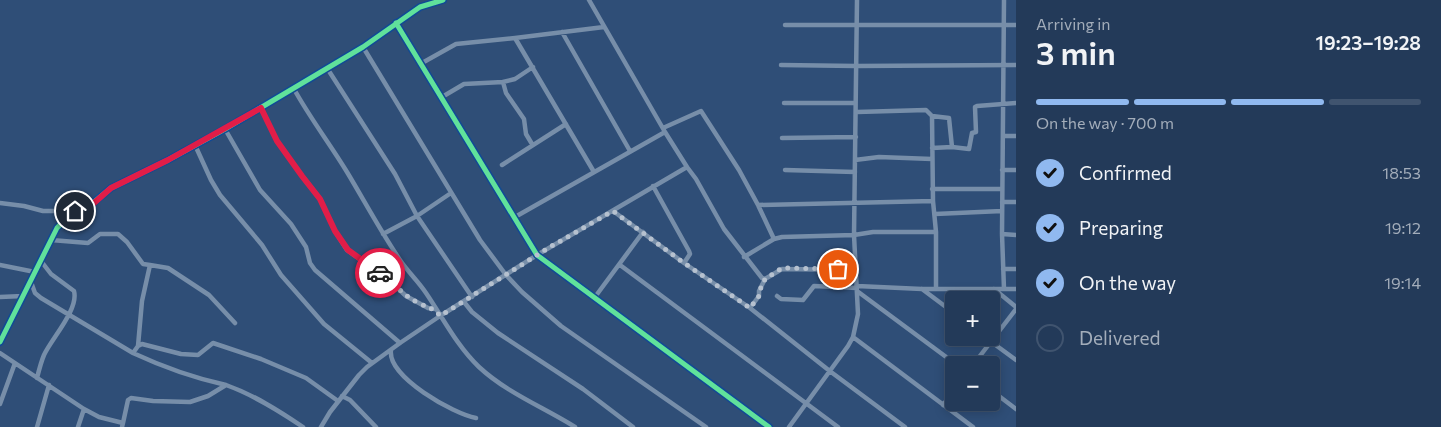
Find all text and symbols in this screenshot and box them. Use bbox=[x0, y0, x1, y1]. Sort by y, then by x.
text: Arriving in bbox=[1036, 14, 1110, 33]
text: 19:23–19:28 bbox=[1316, 31, 1421, 54]
text: 3 min bbox=[1036, 32, 1116, 72]
text: On the way · 700 m bbox=[1036, 113, 1174, 132]
icon: check bbox=[1036, 159, 1064, 187]
text: Confirmed bbox=[1079, 161, 1172, 184]
text: 18:53 bbox=[1382, 163, 1421, 182]
pin bbox=[54, 190, 96, 232]
icon: home bbox=[61, 197, 89, 225]
icon: check bbox=[1036, 214, 1064, 242]
text: Preparing bbox=[1079, 216, 1163, 239]
text: 19:12 bbox=[1385, 218, 1421, 237]
courier bbox=[355, 248, 405, 298]
pin bbox=[817, 248, 859, 290]
icon: bag bbox=[824, 255, 852, 283]
icon: car bbox=[366, 259, 394, 287]
icon: check bbox=[1036, 269, 1064, 297]
text: On the way bbox=[1079, 271, 1176, 294]
text: 19:14 bbox=[1384, 273, 1421, 292]
map controls bbox=[945, 291, 1000, 411]
button: + bbox=[945, 291, 1000, 346]
text: Delivered bbox=[1079, 326, 1160, 349]
button: − bbox=[945, 356, 1000, 411]

